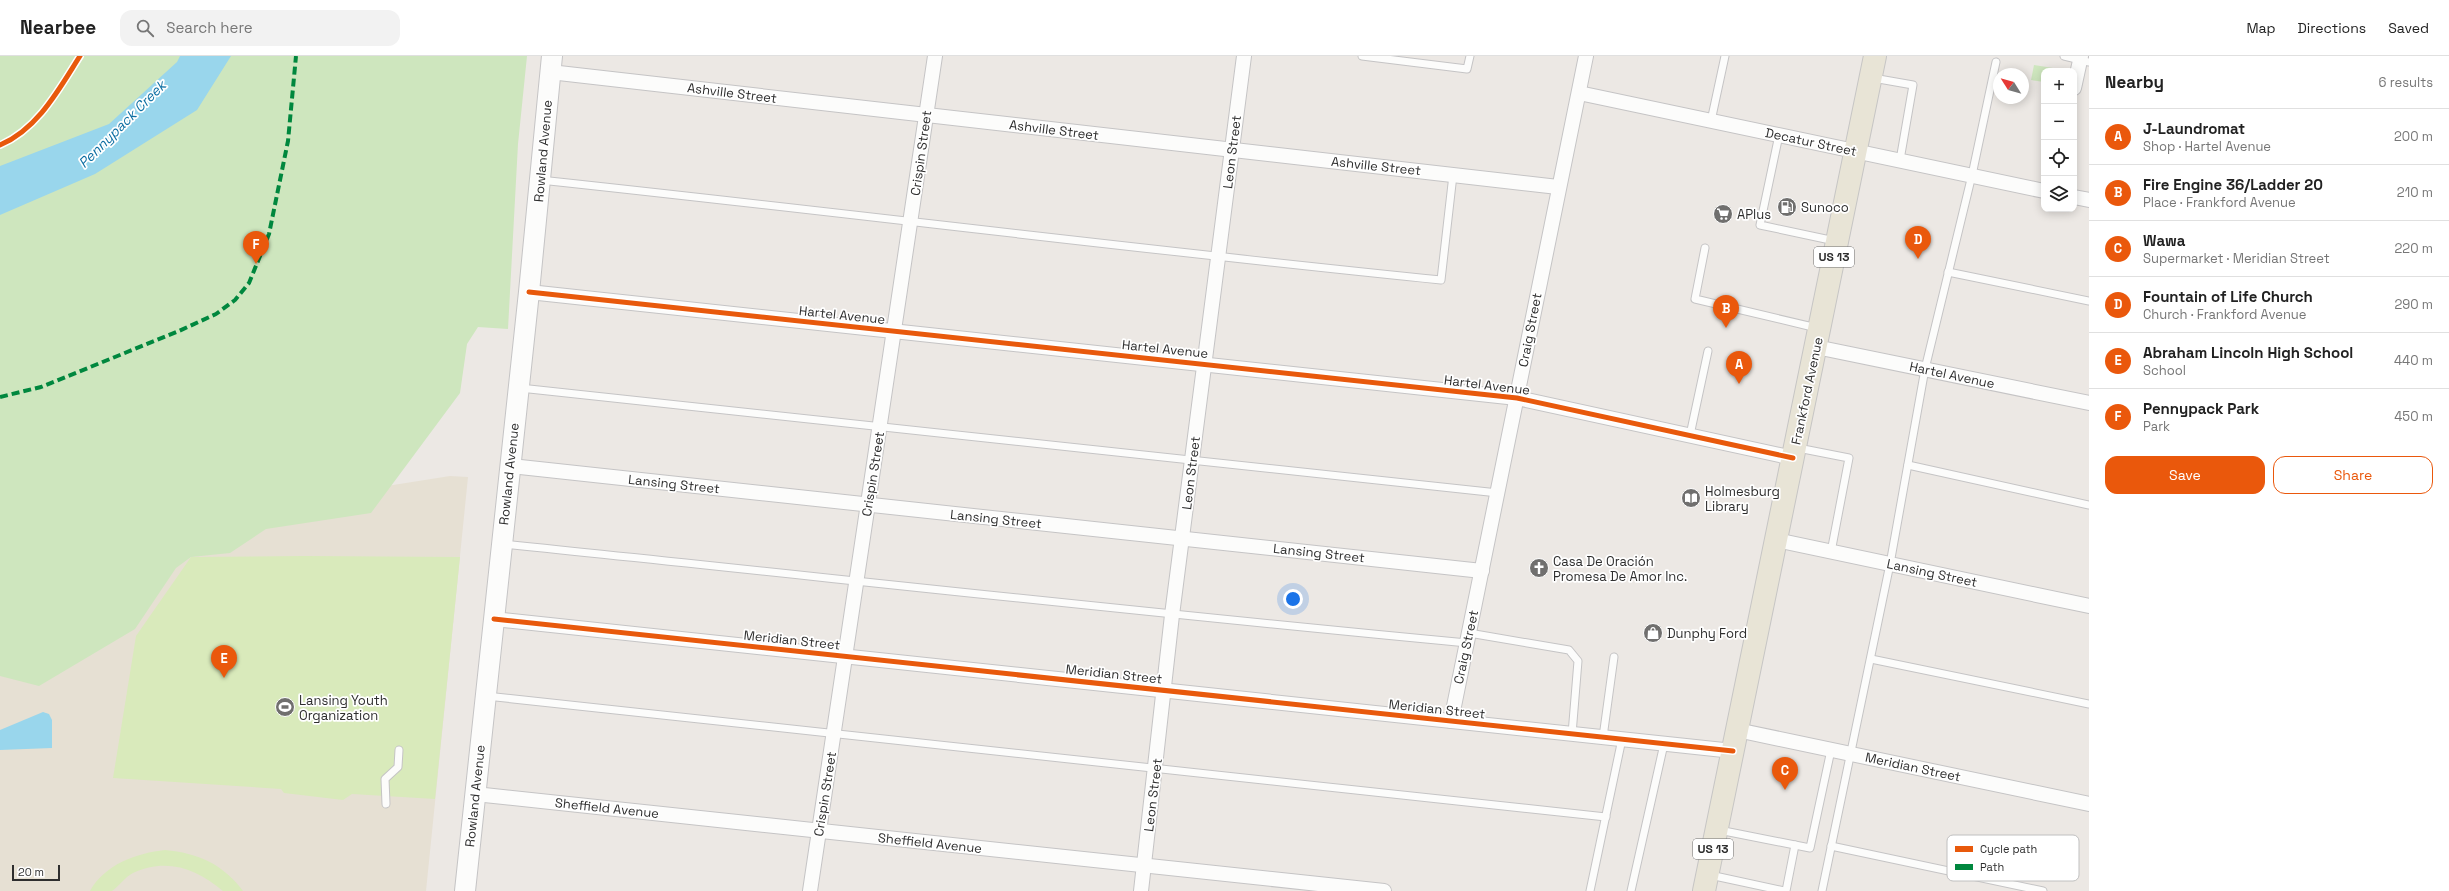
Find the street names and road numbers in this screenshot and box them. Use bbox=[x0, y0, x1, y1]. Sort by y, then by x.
street label: Ashville Street bbox=[686, 79, 778, 107]
street label: Rowland Avenue bbox=[530, 99, 556, 203]
street label: Crispin Street bbox=[907, 109, 935, 197]
street label: Leon Street bbox=[1219, 114, 1245, 190]
street label: Ashville Street bbox=[1008, 116, 1100, 144]
street label: Decatur Street bbox=[1764, 124, 1858, 160]
street label: Ashville Street bbox=[1330, 153, 1422, 179]
road number: US 13 bbox=[1814, 247, 1854, 267]
street label: Craig Street bbox=[1514, 292, 1546, 368]
street label: Hartel Avenue bbox=[798, 302, 886, 328]
street label: Hartel Avenue bbox=[1121, 336, 1209, 362]
street label: Frankford Avenue bbox=[1787, 336, 1827, 446]
street label: Hartel Avenue bbox=[1908, 358, 1996, 392]
street label: Hartel Avenue bbox=[1443, 371, 1531, 399]
street label: Rowland Avenue bbox=[495, 422, 523, 526]
street label: Crispin Street bbox=[858, 430, 888, 518]
street label: Leon Street bbox=[1178, 435, 1204, 511]
street label: Lansing Street bbox=[627, 471, 721, 497]
street label: Lansing Street bbox=[949, 506, 1043, 532]
street label: Lansing Street bbox=[1272, 540, 1366, 566]
street label: Lansing Street bbox=[1885, 555, 1979, 591]
street label: Craig Street bbox=[1450, 608, 1482, 686]
street label: Meridian Street bbox=[743, 626, 841, 654]
street label: Meridian Street bbox=[1065, 660, 1163, 688]
street label: Meridian Street bbox=[1388, 695, 1486, 723]
street label: Rowland Avenue bbox=[461, 744, 489, 848]
street label: Meridian Street bbox=[1864, 749, 1962, 785]
street label: Crispin Street bbox=[810, 750, 840, 838]
street label: Leon Street bbox=[1140, 757, 1166, 833]
street label: Sheffield Avenue bbox=[554, 794, 660, 822]
street label: Sheffield Avenue bbox=[877, 829, 983, 857]
road number: US 13 bbox=[1693, 839, 1733, 859]

